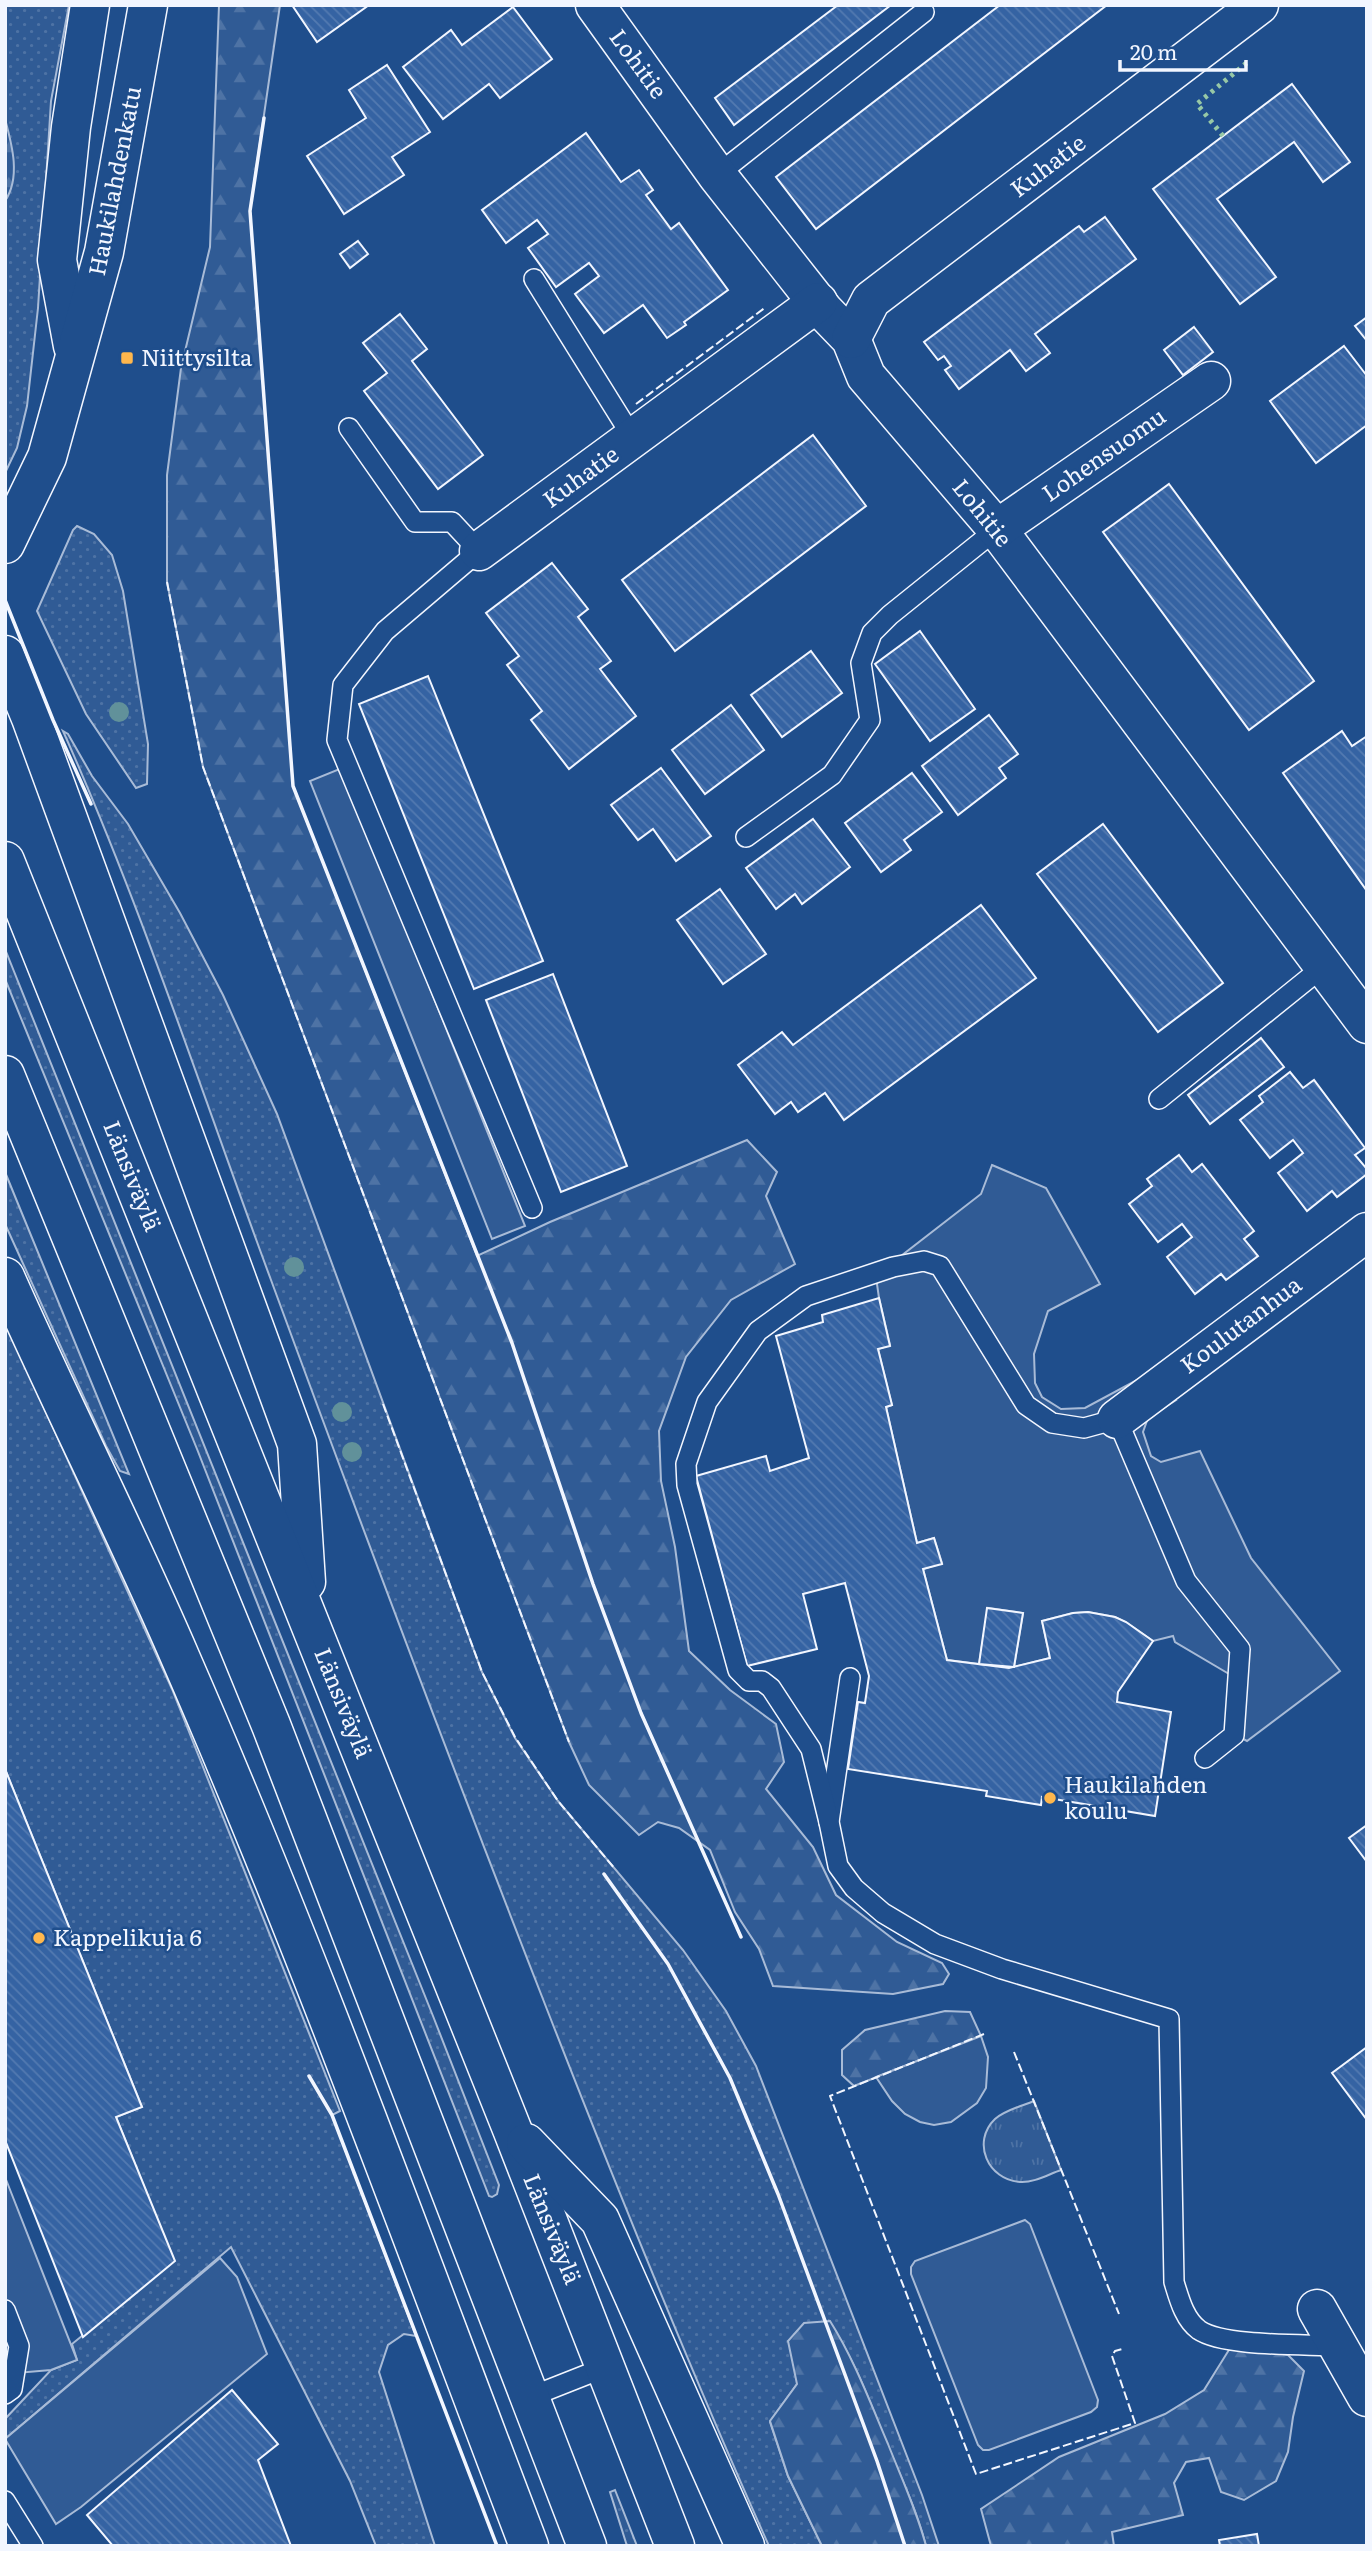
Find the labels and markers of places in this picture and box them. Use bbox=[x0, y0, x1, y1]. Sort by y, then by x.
place label: Niittysilta bbox=[141, 339, 253, 373]
marker: Niittysilta bbox=[119, 350, 135, 366]
place label: Haukilahden koulu bbox=[1064, 1766, 1207, 1826]
marker: Haukilahden koulu bbox=[1042, 1790, 1058, 1806]
place label: Kappelikuja 6 bbox=[53, 1919, 202, 1953]
marker: Kappelikuja 6 bbox=[31, 1930, 47, 1946]

